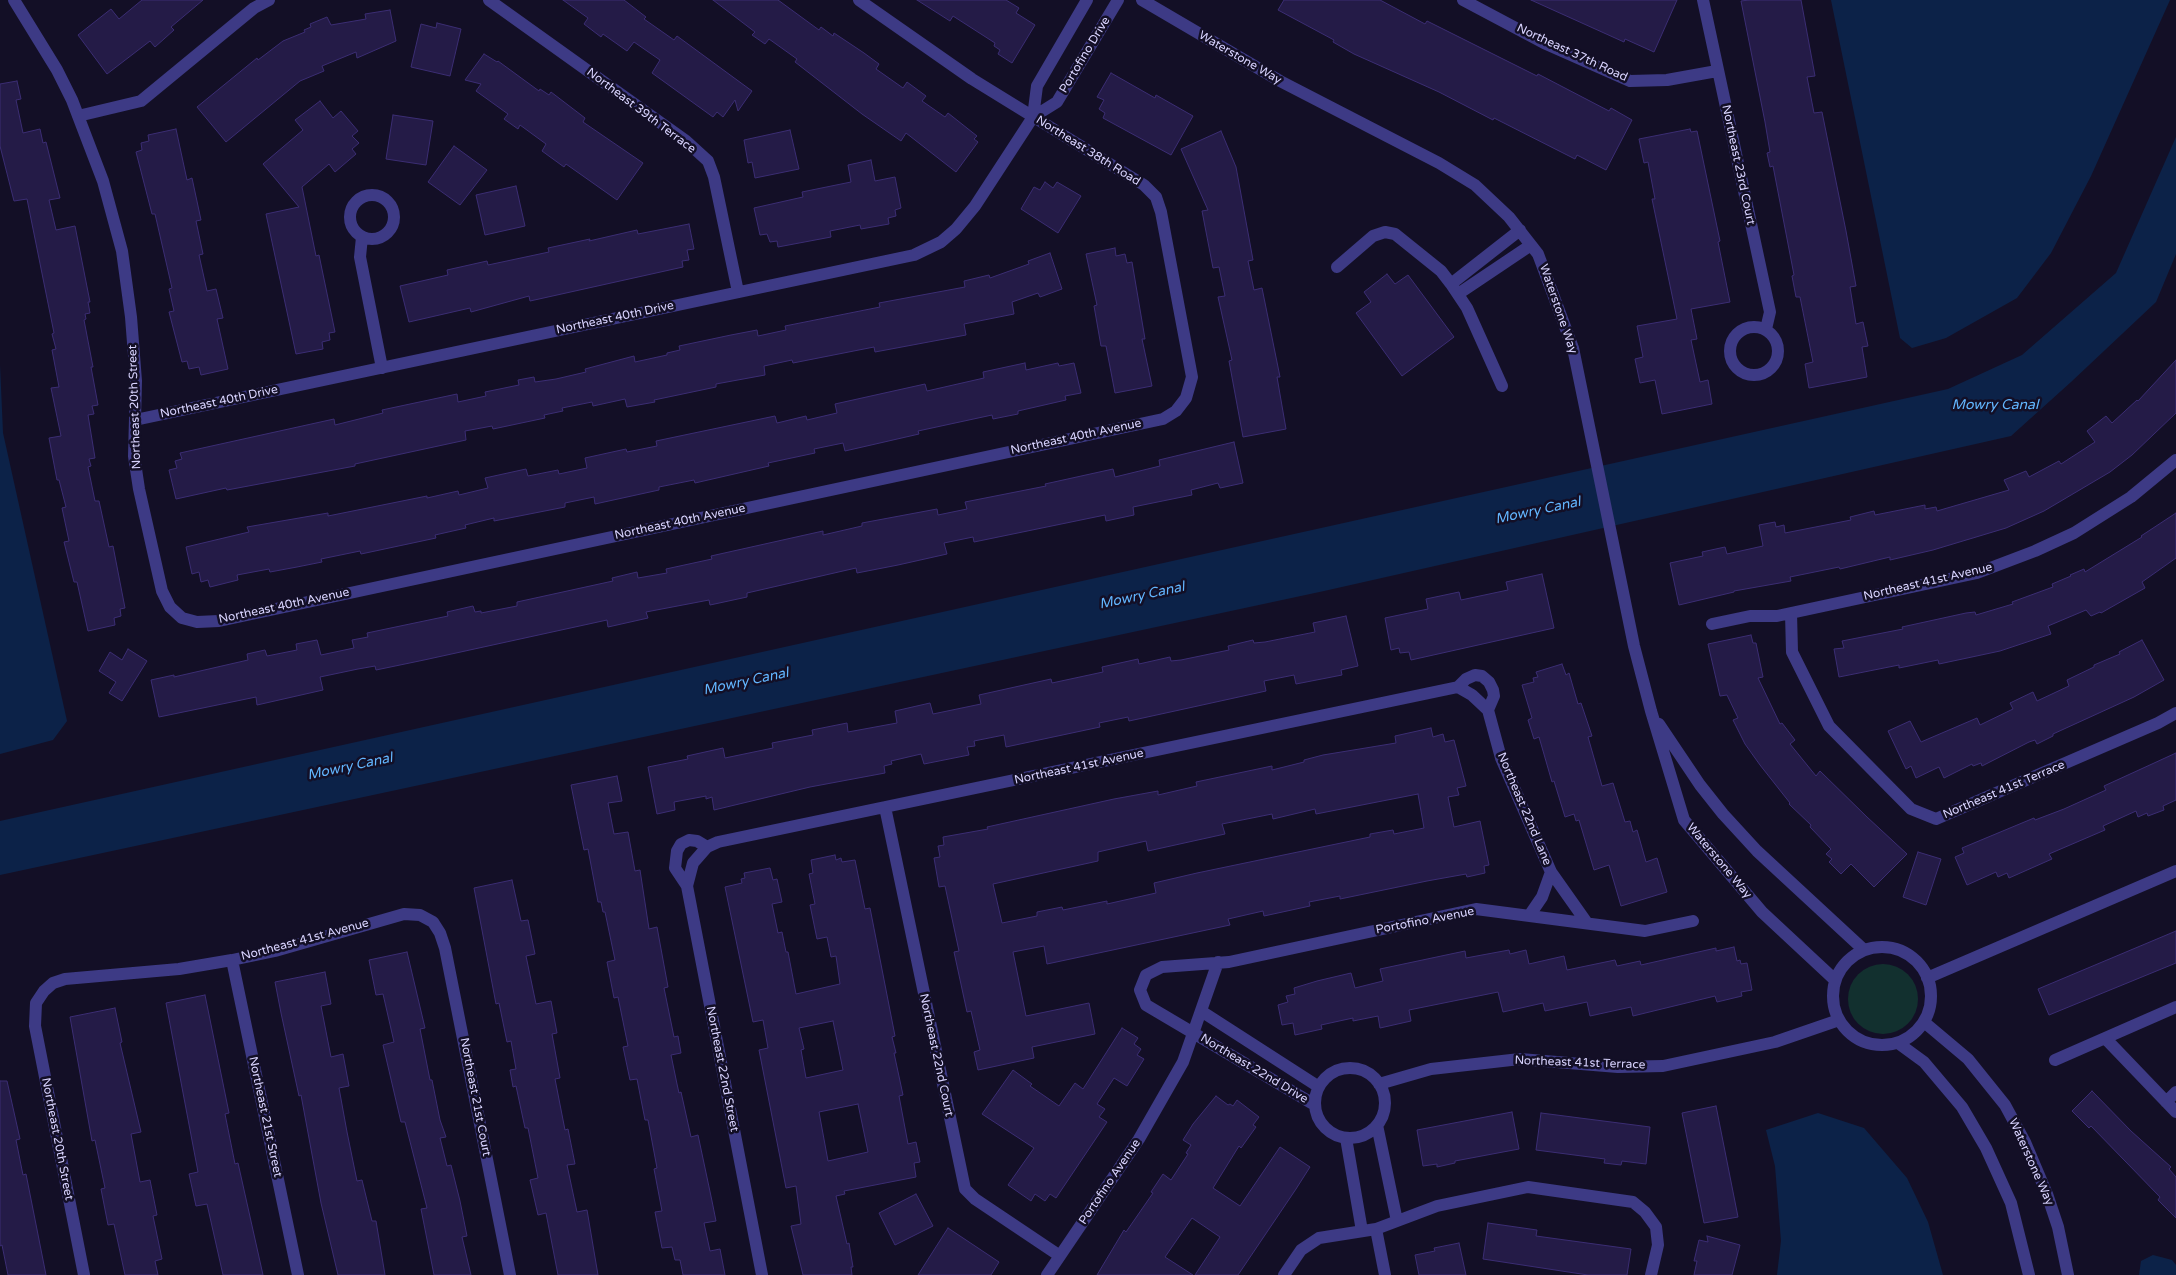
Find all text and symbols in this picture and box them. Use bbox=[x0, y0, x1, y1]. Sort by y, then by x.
street label: Portofino Drive bbox=[1057, 14, 1113, 96]
street label: Northeast 37th Road bbox=[1514, 21, 1630, 85]
street label: Waterstone Way bbox=[1196, 28, 1284, 88]
street label: Northeast 39th Terrace bbox=[584, 65, 698, 157]
street label: Northeast 23rd Court bbox=[1718, 104, 1758, 226]
street label: Northeast 38th Road bbox=[1033, 113, 1143, 189]
street label: Waterstone Way bbox=[1536, 262, 1580, 356]
street label: Northeast 40th Drive bbox=[555, 298, 675, 338]
street label: Northeast 20th Street bbox=[126, 344, 144, 470]
street label: Northeast 40th Drive bbox=[159, 382, 279, 422]
water label: Mowry Canal bbox=[1952, 397, 2038, 413]
street label: Northeast 40th Avenue bbox=[1009, 416, 1143, 458]
water label: Mowry Canal bbox=[1494, 494, 1582, 528]
street label: Northeast 40th Avenue bbox=[613, 501, 747, 543]
street label: Northeast 41st Avenue bbox=[1862, 560, 1994, 604]
water label: Mowry Canal bbox=[1098, 579, 1186, 613]
street label: Northeast 40th Avenue bbox=[217, 585, 351, 627]
water label: Mowry Canal bbox=[702, 665, 790, 699]
street label: Northeast 41st Avenue bbox=[1013, 746, 1145, 788]
water label: Mowry Canal bbox=[306, 750, 394, 784]
street label: Northeast 22nd Lane bbox=[1494, 750, 1554, 868]
street label: Northeast 41st Terrace bbox=[1941, 758, 2067, 822]
street label: Waterstone Way bbox=[1683, 821, 1755, 901]
street label: Portofino Avenue bbox=[1375, 904, 1475, 938]
street label: Northeast 41st Avenue bbox=[240, 916, 370, 964]
street label: Northeast 22nd Court bbox=[916, 992, 956, 1118]
street label: Northeast 22nd Street bbox=[703, 1005, 741, 1133]
street label: Northeast 22nd Drive bbox=[1198, 1031, 1310, 1107]
street label: Northeast 21st Court bbox=[456, 1036, 494, 1158]
street label: Northeast 41st Terrace bbox=[1514, 1054, 1646, 1072]
street label: Northeast 21st Street bbox=[245, 1055, 285, 1179]
street label: Northeast 20th Street bbox=[38, 1076, 76, 1202]
street label: Waterstone Way bbox=[2005, 1116, 2057, 1208]
street label: Portofino Avenue bbox=[1076, 1137, 1144, 1227]

